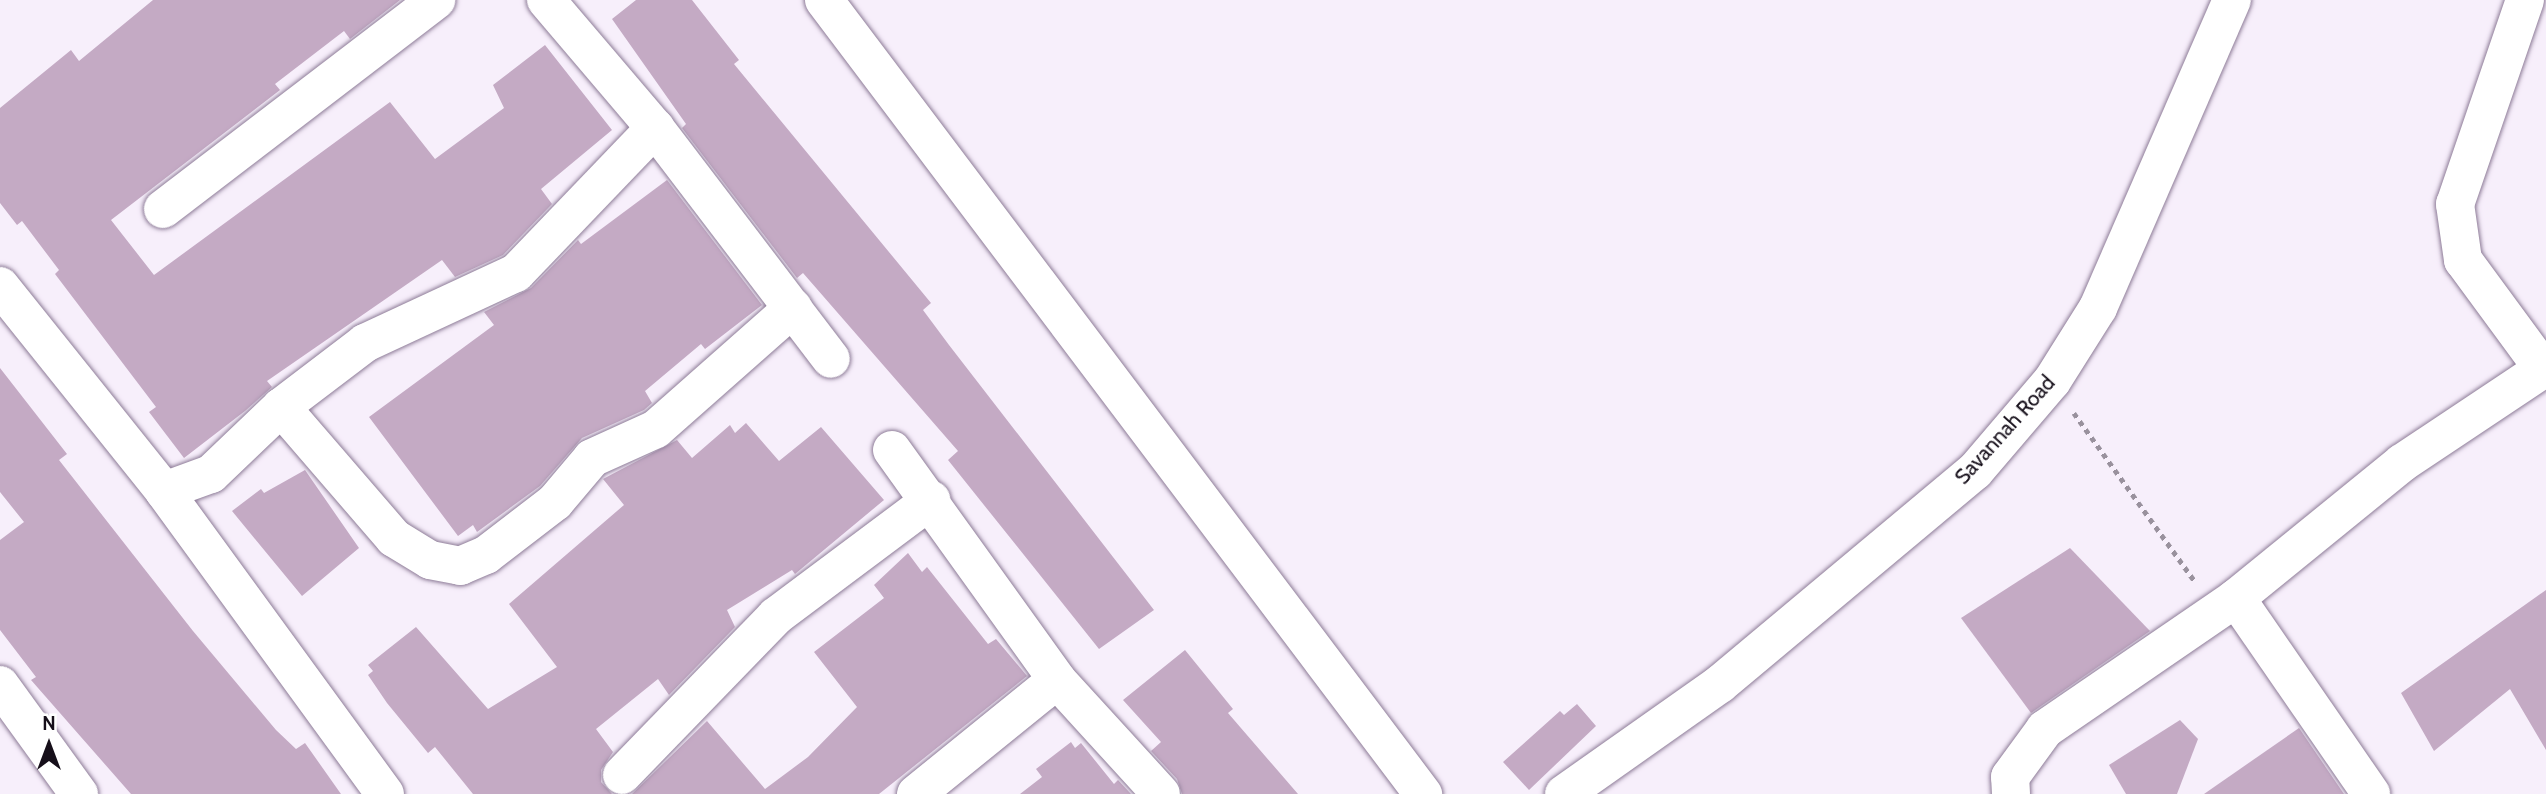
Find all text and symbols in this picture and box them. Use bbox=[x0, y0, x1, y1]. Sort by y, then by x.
street label: Savannah Road bbox=[1950, 370, 2060, 490]
north arrow bbox=[14, 710, 84, 780]
text: N bbox=[42, 712, 56, 735]

